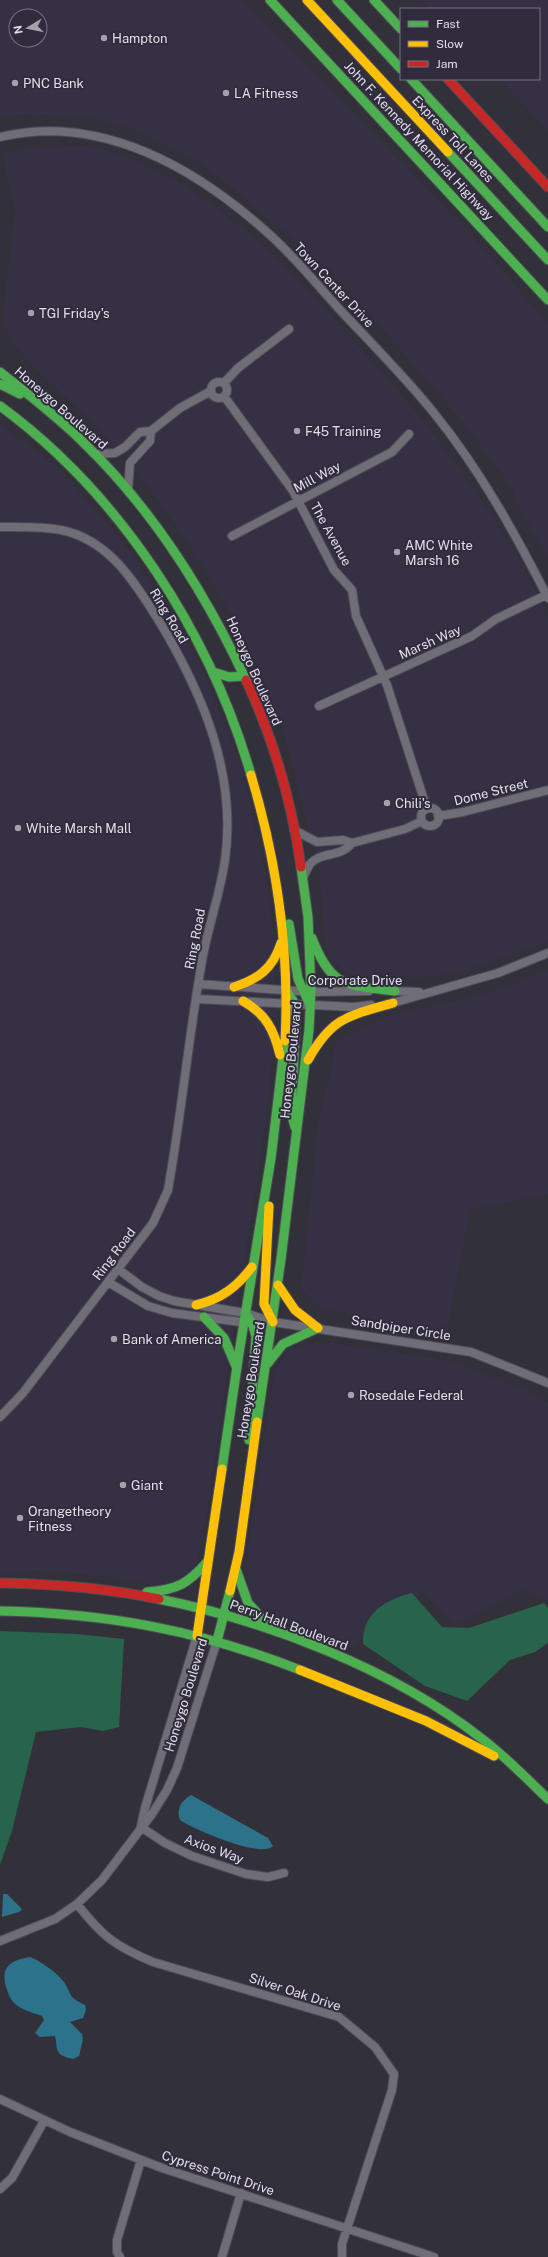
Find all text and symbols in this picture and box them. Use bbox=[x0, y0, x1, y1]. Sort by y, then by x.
north arrow bbox=[8, 8, 48, 48]
legend bbox=[400, 8, 540, 80]
text: Fast bbox=[436, 17, 461, 31]
text: N bbox=[11, 24, 25, 35]
place label: Hampton bbox=[112, 31, 168, 46]
marker: Hampton bbox=[99, 33, 109, 43]
text: Slow bbox=[436, 37, 464, 51]
text: Jam bbox=[436, 57, 458, 71]
street label: John F. Kennedy Memorial Highway bbox=[341, 58, 497, 224]
place label: PNC Bank bbox=[23, 76, 84, 91]
marker: PNC Bank bbox=[10, 78, 20, 88]
place label: LA Fitness bbox=[234, 86, 298, 101]
marker: LA Fitness bbox=[221, 88, 231, 98]
street label: Express Toll Lanes bbox=[409, 93, 497, 185]
street label: Town Center Drive bbox=[291, 240, 377, 330]
place label: TGI Friday's bbox=[39, 306, 110, 321]
marker: TGI Friday's bbox=[26, 308, 36, 318]
street label: Honeygo Boulevard bbox=[12, 364, 110, 452]
place label: F45 Training bbox=[305, 424, 381, 439]
marker: F45 Training bbox=[292, 426, 302, 436]
street label: Mill Way bbox=[291, 458, 343, 496]
street label: The Avenue bbox=[307, 500, 355, 568]
place label: AMC White Marsh 16 bbox=[405, 538, 473, 568]
marker: AMC White Marsh 16 bbox=[392, 547, 402, 557]
street label: Ring Road bbox=[147, 586, 191, 646]
street label: Honeygo Boulevard bbox=[223, 614, 285, 728]
street label: Marsh Way bbox=[397, 622, 463, 662]
street label: Dome Street bbox=[452, 776, 530, 808]
place label: Chili's bbox=[395, 796, 431, 811]
marker: Chili's bbox=[382, 798, 392, 808]
place label: White Marsh Mall bbox=[26, 821, 132, 836]
marker: White Marsh Mall bbox=[13, 823, 23, 833]
street label: Ring Road bbox=[182, 907, 208, 971]
street label: Corporate Drive bbox=[308, 973, 402, 988]
street label: Honeygo Boulevard bbox=[277, 1001, 305, 1119]
street label: Ring Road bbox=[89, 1225, 139, 1283]
street label: Sandpiper Circle bbox=[350, 1313, 452, 1343]
street label: Honeygo Boulevard bbox=[234, 1321, 268, 1439]
place label: Bank of America bbox=[122, 1332, 221, 1347]
marker: Bank of America bbox=[109, 1334, 119, 1344]
place label: Rosedale Federal bbox=[359, 1388, 464, 1403]
marker: Rosedale Federal bbox=[346, 1390, 356, 1400]
place label: Giant bbox=[131, 1478, 163, 1493]
marker: Giant bbox=[118, 1480, 128, 1490]
place label: Orangetheory Fitness bbox=[28, 1504, 111, 1534]
marker: Orangetheory Fitness bbox=[15, 1513, 25, 1523]
street label: Perry Hall Boulevard bbox=[228, 1597, 350, 1653]
street label: Honeygo Boulevard bbox=[162, 1636, 210, 1754]
street label: Axios Way bbox=[182, 1831, 246, 1867]
street label: Silver Oak Drive bbox=[247, 1970, 343, 2014]
street label: Cypress Point Drive bbox=[160, 2148, 276, 2198]

